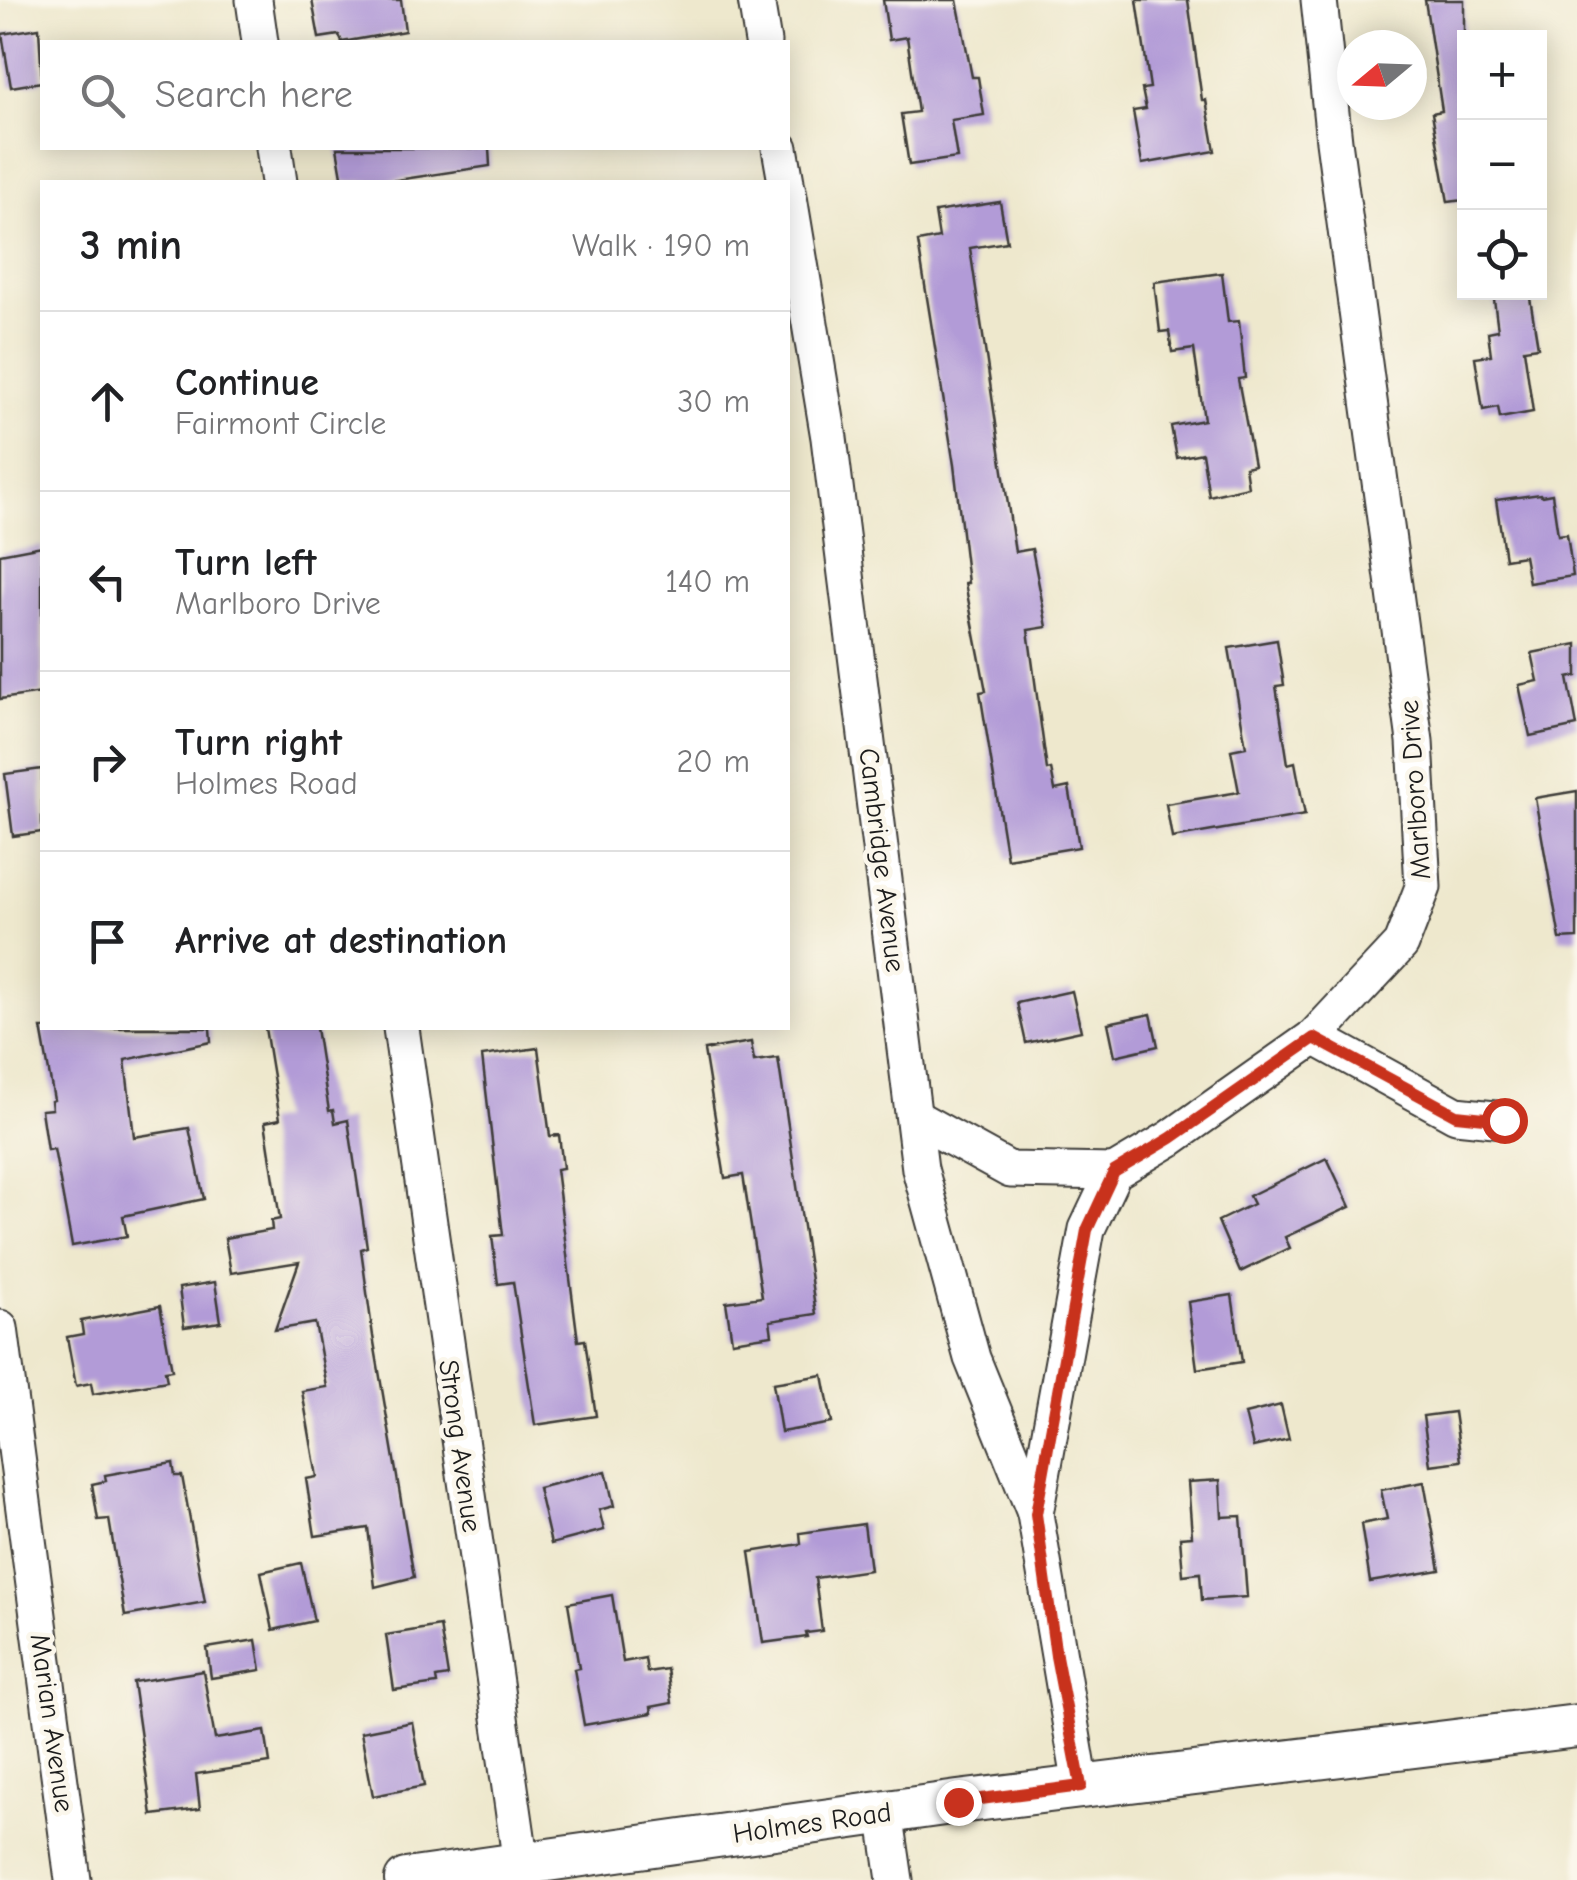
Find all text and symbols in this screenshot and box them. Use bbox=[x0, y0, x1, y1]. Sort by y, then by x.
north arrow bbox=[1337, 30, 1427, 120]
map controls bbox=[1457, 30, 1547, 300]
button: + bbox=[1457, 30, 1547, 120]
search box bbox=[40, 40, 790, 150]
icon: search bbox=[75, 68, 130, 123]
text: Search here bbox=[155, 73, 353, 117]
button: − bbox=[1457, 120, 1547, 210]
button: locate bbox=[1457, 210, 1547, 300]
text: 3 min bbox=[80, 221, 182, 270]
text: Walk · 190 m bbox=[572, 227, 750, 264]
text: Continue bbox=[175, 361, 319, 405]
icon: ahead bbox=[80, 374, 135, 429]
text: 30 m bbox=[677, 383, 750, 420]
text: Fairmont Circle bbox=[175, 405, 386, 442]
text: Turn left bbox=[175, 541, 316, 585]
icon: left bbox=[80, 554, 135, 609]
text: 140 m bbox=[665, 563, 750, 600]
text: Marlboro Drive bbox=[175, 585, 381, 622]
street label: Marlboro Drive bbox=[1393, 699, 1437, 881]
text: Turn right bbox=[175, 721, 342, 765]
icon: right bbox=[80, 734, 135, 789]
text: 20 m bbox=[677, 743, 750, 780]
street label: Cambridge Avenue bbox=[852, 746, 912, 974]
text: Holmes Road bbox=[175, 765, 358, 802]
icon: arrive bbox=[80, 914, 135, 969]
text: Arrive at destination bbox=[175, 919, 507, 963]
route start bbox=[1482, 1098, 1528, 1144]
street label: Strong Avenue bbox=[432, 1358, 488, 1534]
street label: Marian Avenue bbox=[24, 1632, 80, 1814]
route end bbox=[936, 1780, 982, 1826]
street label: Holmes Road bbox=[731, 1796, 894, 1850]

